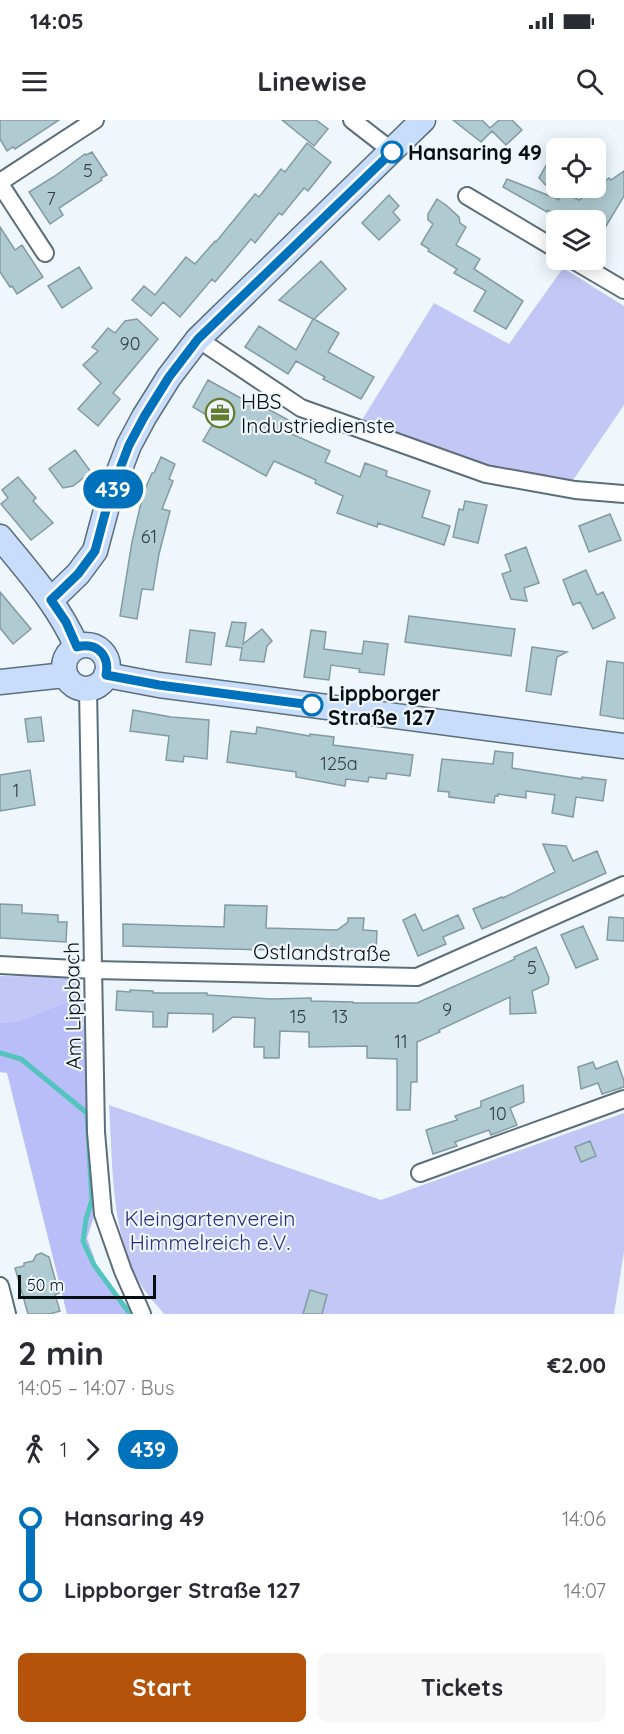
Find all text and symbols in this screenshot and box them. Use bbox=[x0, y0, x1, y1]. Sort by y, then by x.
text: 14:05 bbox=[30, 7, 84, 35]
text: Linewise bbox=[257, 64, 367, 98]
icon: menu bbox=[18, 65, 51, 98]
icon: search bbox=[573, 65, 606, 98]
map controls bbox=[546, 138, 606, 270]
button: locate bbox=[546, 138, 606, 198]
place label: Hansaring 49 bbox=[408, 139, 542, 165]
marker: Hansaring 49 bbox=[381, 141, 403, 163]
house number: 5 bbox=[83, 159, 93, 182]
house number: 7 bbox=[46, 187, 56, 210]
button: layers bbox=[546, 210, 606, 270]
house number: 90 bbox=[120, 332, 140, 355]
place label: HBS Industriedienste bbox=[241, 388, 395, 438]
office icon: HBS Industriedienste bbox=[204, 397, 236, 429]
line badge: 439 bbox=[78, 470, 148, 508]
text: 439 bbox=[95, 476, 131, 502]
house number: 61 bbox=[141, 525, 157, 548]
place label: Lippborger Straße 127 bbox=[328, 680, 441, 730]
marker: Lippborger Straße 127 bbox=[301, 694, 323, 716]
house number: 125a bbox=[320, 752, 358, 775]
house number: 1 bbox=[13, 779, 19, 802]
street label: Ostlandstraße bbox=[253, 938, 391, 966]
street label: Am Lippbach bbox=[58, 942, 86, 1070]
house number: 5 bbox=[527, 956, 537, 979]
house number: 9 bbox=[442, 998, 452, 1021]
house number: 15 bbox=[290, 1005, 306, 1028]
house number: 13 bbox=[332, 1005, 348, 1028]
house number: 11 bbox=[394, 1030, 408, 1053]
house number: 10 bbox=[489, 1102, 507, 1125]
park label: Kleingartenverein Himmelreich e.V. bbox=[124, 1205, 296, 1255]
scale bar bbox=[18, 1272, 156, 1300]
text: 50 m bbox=[27, 1275, 64, 1295]
text: 2 min bbox=[18, 1332, 104, 1373]
text: €2.00 bbox=[547, 1351, 606, 1379]
text: 14:05 – 14:07 · Bus bbox=[18, 1375, 174, 1400]
icon: walk bbox=[18, 1433, 51, 1466]
icon: forward bbox=[76, 1433, 109, 1466]
text: 439 bbox=[130, 1436, 166, 1462]
text: 1 bbox=[60, 1437, 67, 1462]
text: Hansaring 49 bbox=[64, 1504, 204, 1532]
text: 14:06 bbox=[562, 1506, 606, 1531]
text: Lippborger Straße 127 bbox=[64, 1576, 300, 1604]
text: 14:07 bbox=[564, 1578, 606, 1603]
button: Start bbox=[18, 1653, 306, 1722]
button: Tickets bbox=[318, 1653, 606, 1722]

